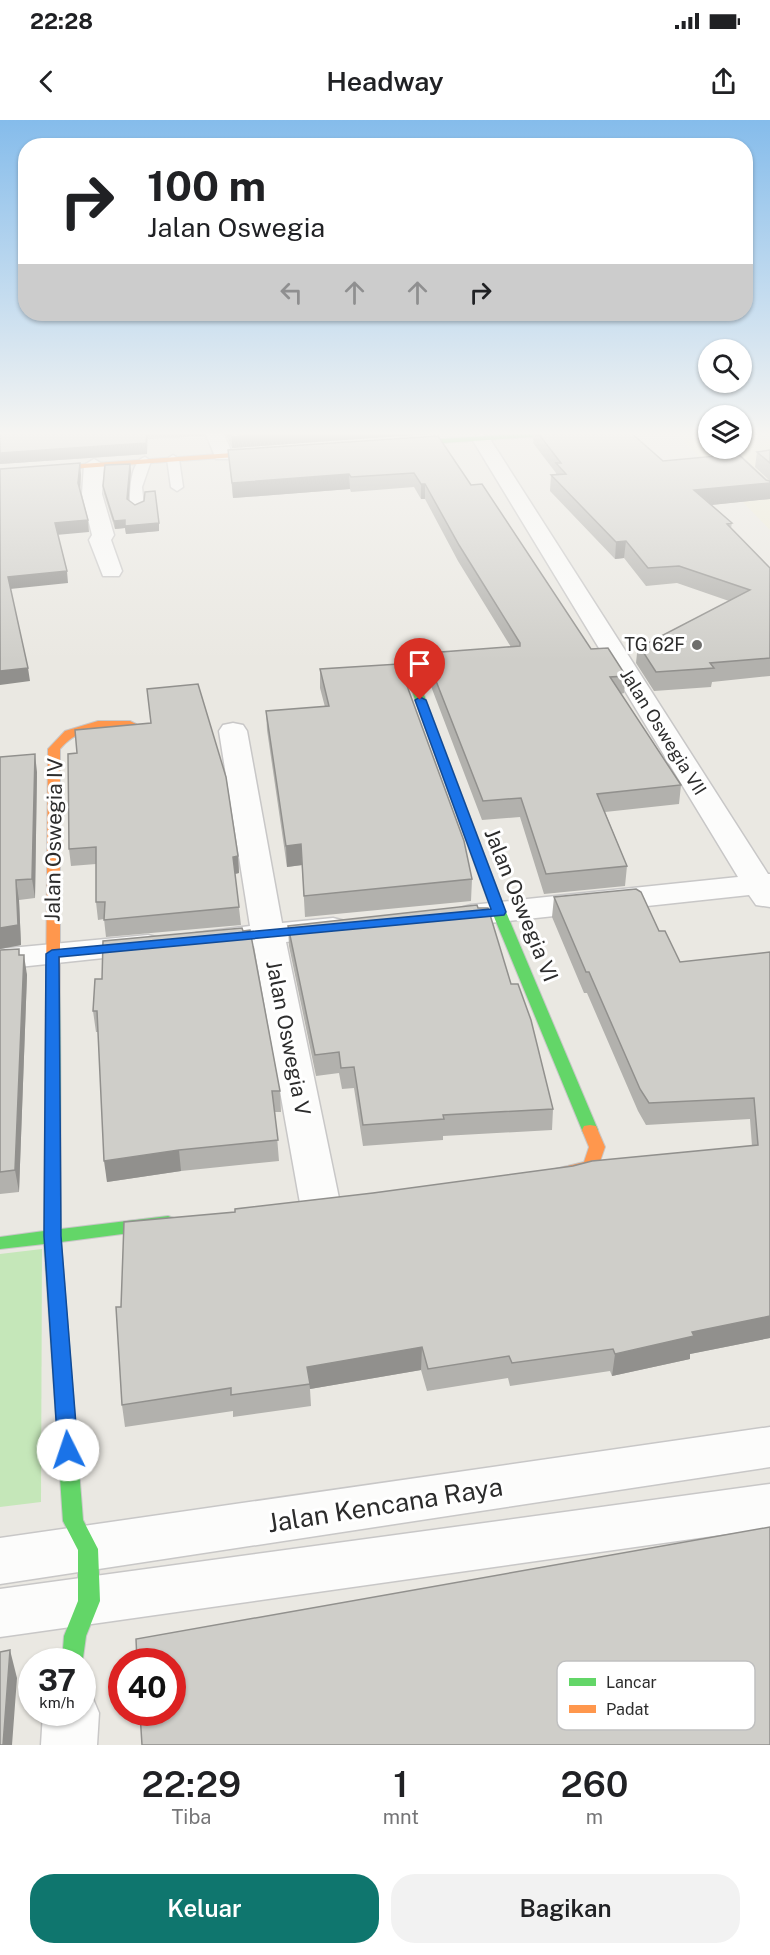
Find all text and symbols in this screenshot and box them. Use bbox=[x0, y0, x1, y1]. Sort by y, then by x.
text: 22:28 bbox=[30, 8, 93, 34]
icon: back bbox=[30, 65, 63, 98]
text: Headway bbox=[326, 65, 444, 97]
icon: share bbox=[707, 65, 740, 98]
text: 100 m bbox=[147, 161, 266, 210]
icon: right bbox=[48, 162, 126, 240]
text: Jalan Oswegia bbox=[147, 211, 325, 243]
icon: left bbox=[275, 276, 308, 309]
icon: ahead bbox=[338, 276, 371, 309]
icon: ahead bbox=[401, 276, 434, 309]
icon: right bbox=[464, 276, 497, 309]
map controls bbox=[698, 339, 752, 459]
button: search bbox=[698, 339, 752, 393]
button: layers bbox=[698, 405, 752, 459]
place label: TG 62F bbox=[624, 634, 685, 655]
pin bbox=[394, 638, 445, 700]
marker: TG 62F bbox=[690, 638, 704, 652]
icon: arrive bbox=[403, 647, 436, 680]
street label: Jalan Oswegia VII bbox=[616, 665, 711, 799]
street label: Jalan Oswegia IV bbox=[40, 758, 67, 922]
street label: Jalan Oswegia VI bbox=[479, 824, 564, 985]
street label: Jalan Oswegia V bbox=[261, 958, 316, 1118]
position arrow bbox=[36, 1418, 100, 1482]
street label: Jalan Kencana Raya bbox=[265, 1471, 505, 1538]
speed limit sign: 40 bbox=[108, 1648, 186, 1726]
legend bbox=[557, 1661, 755, 1730]
text: 37 bbox=[38, 1662, 76, 1698]
text: Lancar bbox=[606, 1673, 657, 1692]
text: km/h bbox=[39, 1694, 75, 1711]
text: Padat bbox=[606, 1700, 649, 1719]
text: 22:29 bbox=[142, 1763, 241, 1805]
text: 1 bbox=[393, 1763, 408, 1805]
text: 260 bbox=[561, 1763, 628, 1805]
text: Tiba bbox=[171, 1805, 211, 1829]
text: mnt bbox=[383, 1805, 419, 1829]
text: m bbox=[586, 1805, 603, 1829]
button: Keluar bbox=[30, 1874, 379, 1943]
button: Bagikan bbox=[391, 1874, 740, 1943]

